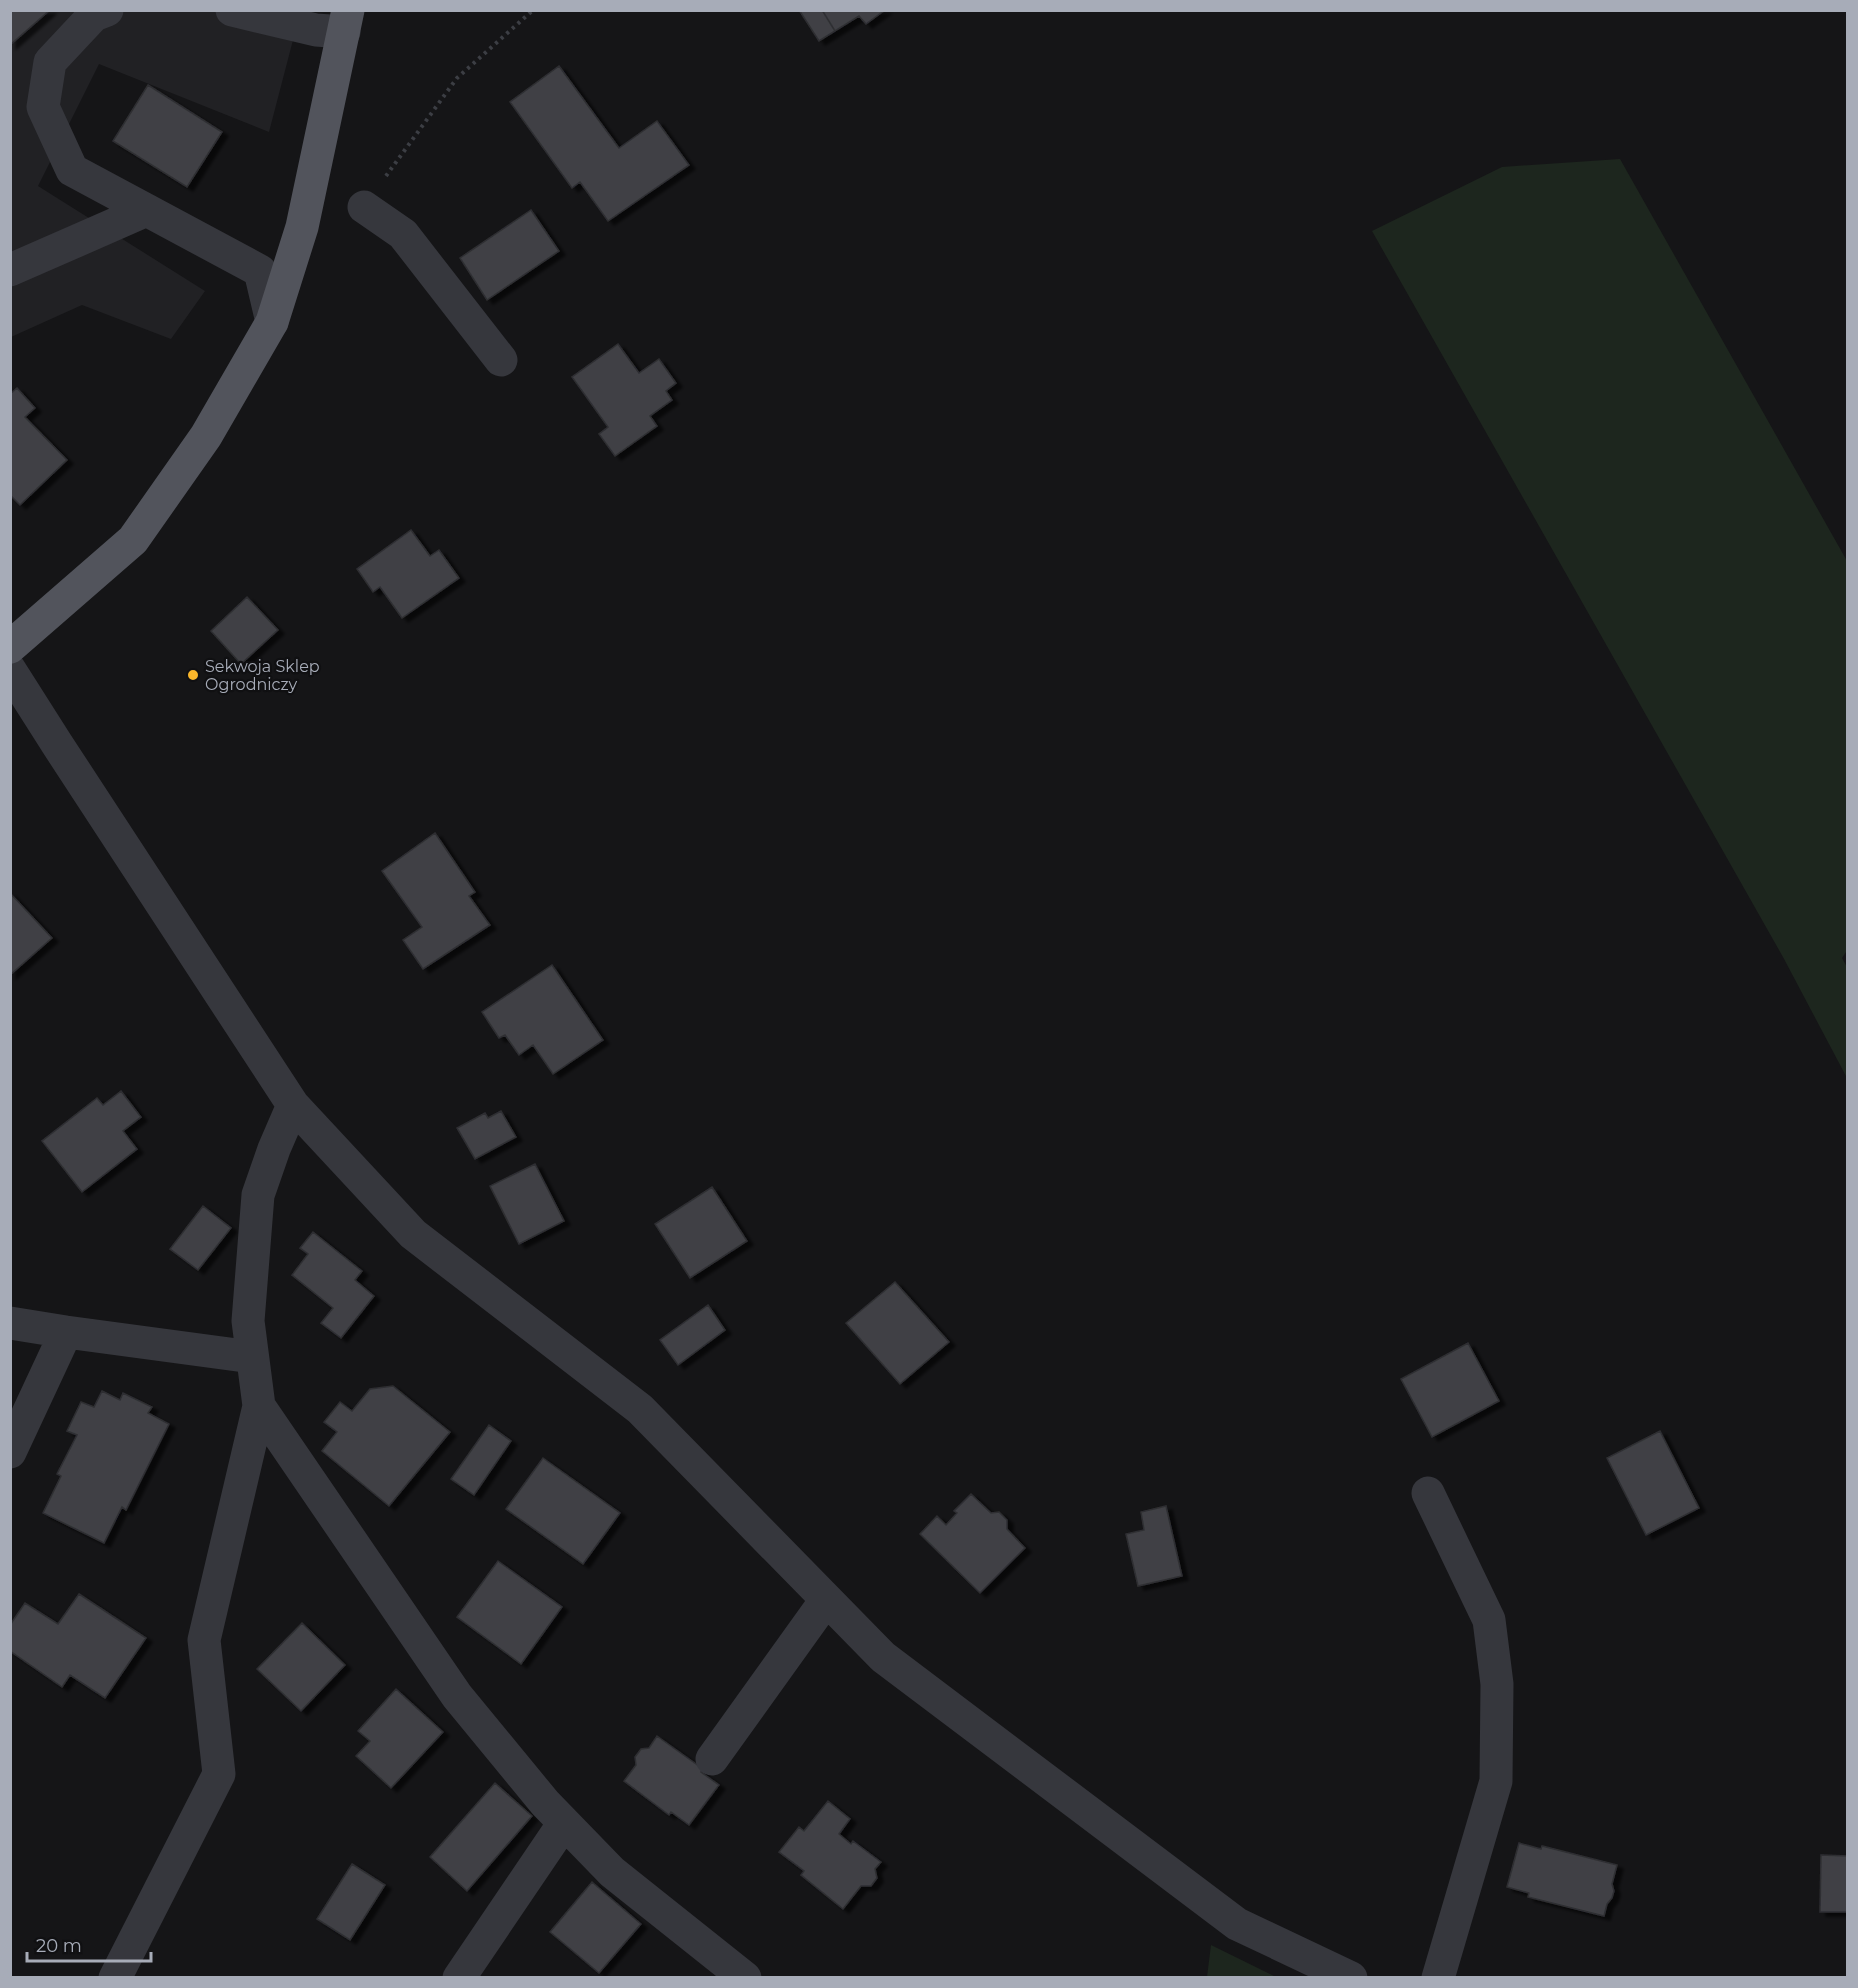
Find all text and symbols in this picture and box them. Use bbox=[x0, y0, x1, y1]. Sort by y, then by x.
place label: Sekwoja Sklep Ogrodniczy bbox=[205, 657, 320, 694]
marker: Sekwoja Sklep Ogrodniczy bbox=[186, 668, 200, 682]
scale bar bbox=[27, 1925, 152, 1963]
text: 20 m bbox=[36, 1935, 82, 1957]

